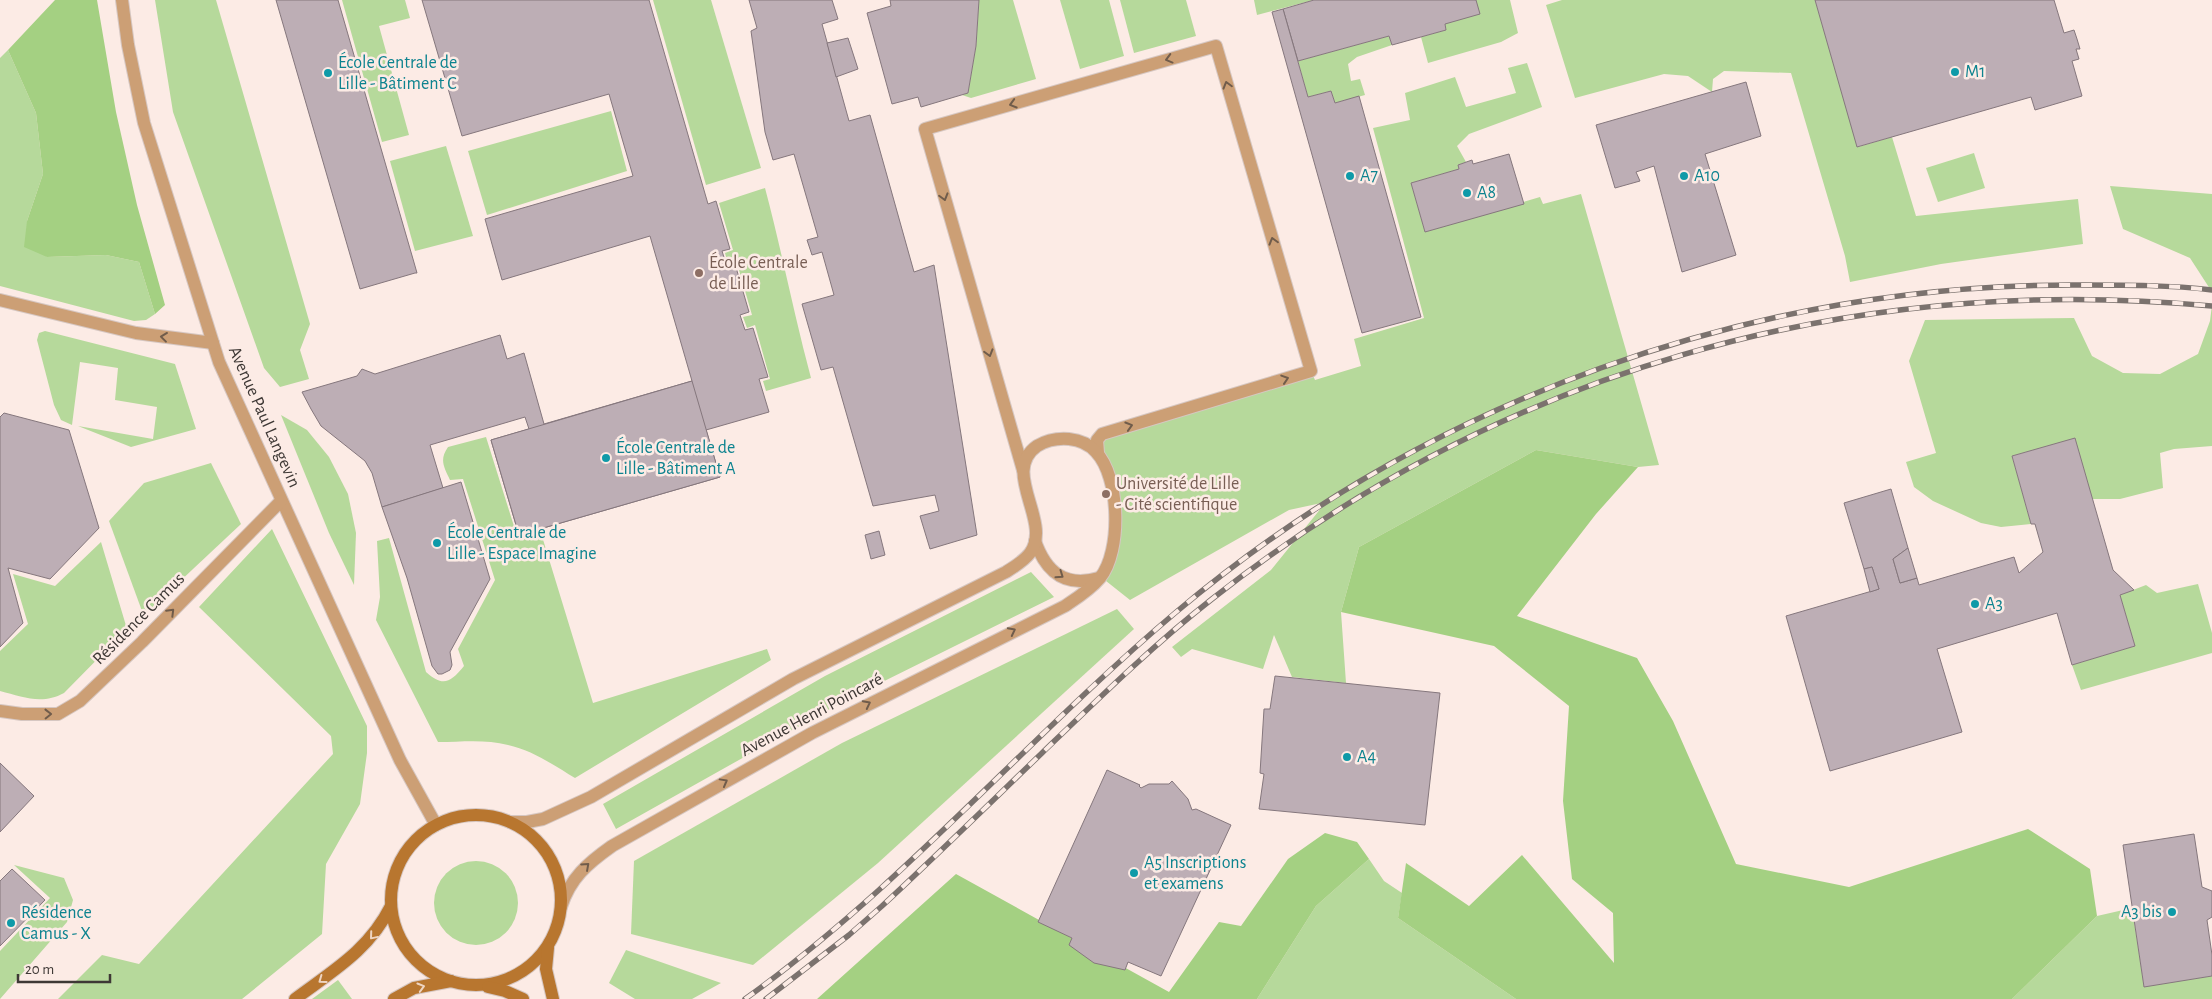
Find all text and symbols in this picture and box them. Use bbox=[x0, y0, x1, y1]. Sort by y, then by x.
place label: École Centrale de Lille - Bâtiment C bbox=[338, 51, 457, 93]
one-way arrow bbox=[1165, 53, 1173, 63]
place label: M1 bbox=[1965, 63, 1985, 81]
marker: M1 bbox=[1949, 66, 1961, 78]
marker: École Centrale de Lille - Bâtiment C bbox=[322, 67, 334, 79]
one-way arrow bbox=[1223, 82, 1233, 90]
one-way arrow bbox=[1009, 98, 1017, 108]
place label: A7 bbox=[1360, 167, 1378, 185]
place label: A10 bbox=[1694, 167, 1720, 185]
marker: A7 bbox=[1344, 170, 1356, 182]
marker: A10 bbox=[1678, 170, 1690, 182]
place label: A8 bbox=[1477, 184, 1496, 202]
marker: A8 bbox=[1461, 187, 1473, 199]
one-way arrow bbox=[938, 193, 949, 202]
one-way arrow bbox=[1269, 238, 1279, 246]
place label: École Centrale de Lille bbox=[709, 251, 808, 293]
marker: École Centrale de Lille bbox=[693, 267, 705, 279]
one-way arrow bbox=[160, 332, 168, 343]
street label: Avenue Paul Langevin bbox=[225, 344, 303, 490]
one-way arrow bbox=[984, 349, 994, 357]
one-way arrow bbox=[1280, 375, 1288, 385]
one-way arrow bbox=[1124, 422, 1133, 432]
place label: École Centrale de Lille - Bâtiment A bbox=[616, 436, 736, 478]
marker: École Centrale de Lille - Bâtiment A bbox=[600, 452, 612, 464]
place label: Université de Lille ‐ Cité scientifique bbox=[1116, 475, 1239, 514]
marker: Université de Lille ‐ Cité scientifique bbox=[1100, 488, 1112, 500]
place label: École Centrale de Lille - Espace Imagine bbox=[447, 521, 597, 563]
marker: École Centrale de Lille - Espace Imagine bbox=[431, 537, 443, 549]
one-way arrow bbox=[1054, 569, 1064, 578]
street label: Résidence Camus bbox=[90, 570, 188, 668]
place label: A3 bbox=[1985, 595, 2003, 613]
marker: A3 bbox=[1969, 598, 1981, 610]
one-way arrow bbox=[165, 609, 174, 618]
one-way arrow bbox=[1007, 627, 1016, 637]
street label: Avenue Henri Poincaré bbox=[738, 670, 886, 760]
one-way arrow bbox=[862, 700, 871, 710]
one-way arrow bbox=[45, 709, 53, 719]
place label: A4 bbox=[1357, 748, 1376, 766]
marker: A4 bbox=[1341, 751, 1353, 763]
one-way arrow bbox=[719, 779, 728, 789]
place label: A5 Inscriptions et examens bbox=[1144, 854, 1246, 893]
one-way arrow bbox=[580, 863, 589, 872]
marker: A5 Inscriptions et examens bbox=[1128, 867, 1140, 879]
place label: A3 bis bbox=[2121, 903, 2162, 921]
place label: Résidence Camus - X bbox=[21, 904, 92, 943]
marker: A3 bis bbox=[2166, 906, 2178, 918]
marker: Résidence Camus - X bbox=[5, 917, 17, 929]
one-way arrow bbox=[370, 930, 379, 939]
scale bar bbox=[18, 952, 110, 984]
text: 20 m bbox=[25, 962, 54, 977]
one-way arrow bbox=[319, 974, 328, 982]
one-way arrow bbox=[417, 982, 425, 992]

